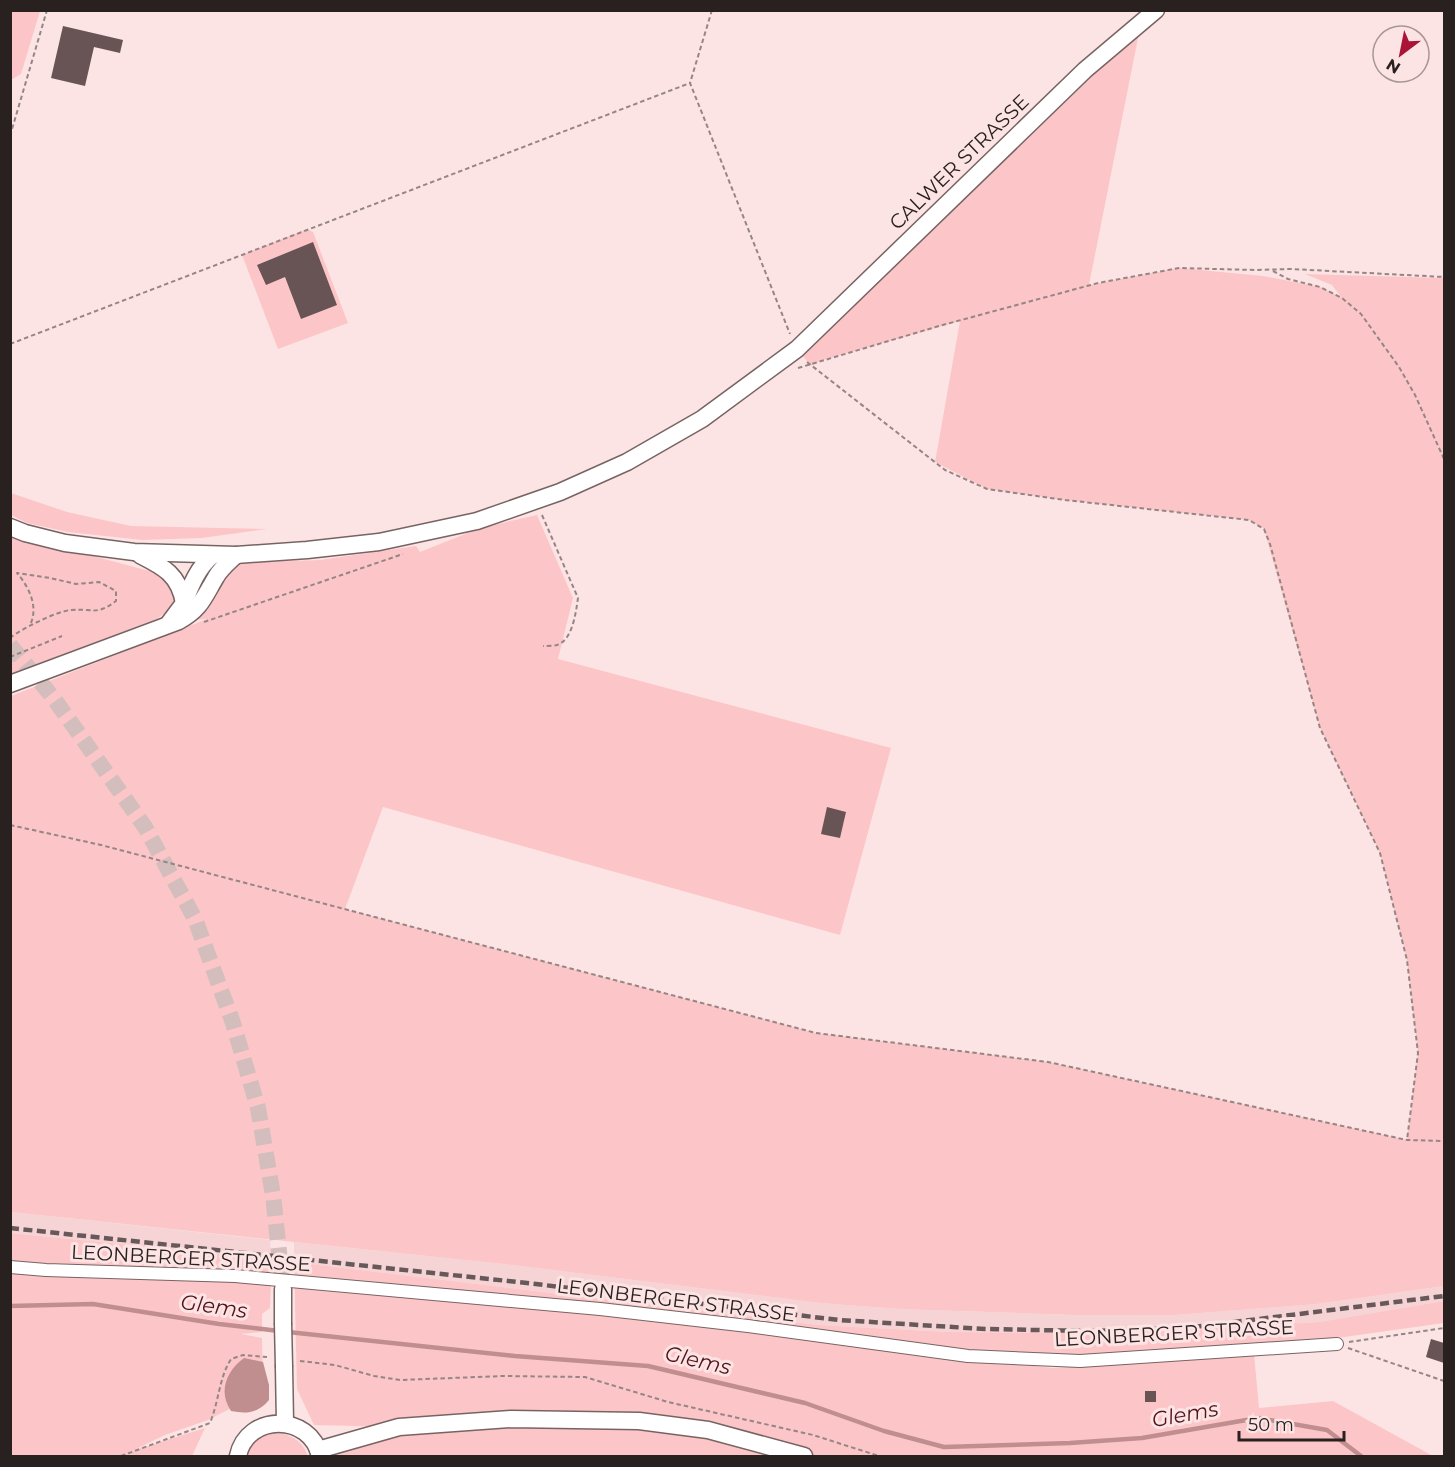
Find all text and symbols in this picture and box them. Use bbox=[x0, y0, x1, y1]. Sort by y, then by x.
north arrow bbox=[1371, 24, 1431, 84]
text: N bbox=[1383, 55, 1404, 78]
street label: CALWER STRASSE bbox=[884, 89, 1034, 235]
street label: LEONBERGER STRASSE bbox=[71, 1240, 311, 1276]
street label: LEONBERGER STRASSE bbox=[555, 1273, 797, 1327]
water label: Glems bbox=[179, 1289, 249, 1323]
street label: LEONBERGER STRASSE bbox=[1054, 1315, 1294, 1351]
water label: Glems bbox=[662, 1340, 734, 1380]
water label: Glems bbox=[1150, 1396, 1220, 1432]
scale bar bbox=[1239, 1404, 1344, 1442]
text: 50 m bbox=[1248, 1414, 1294, 1436]

